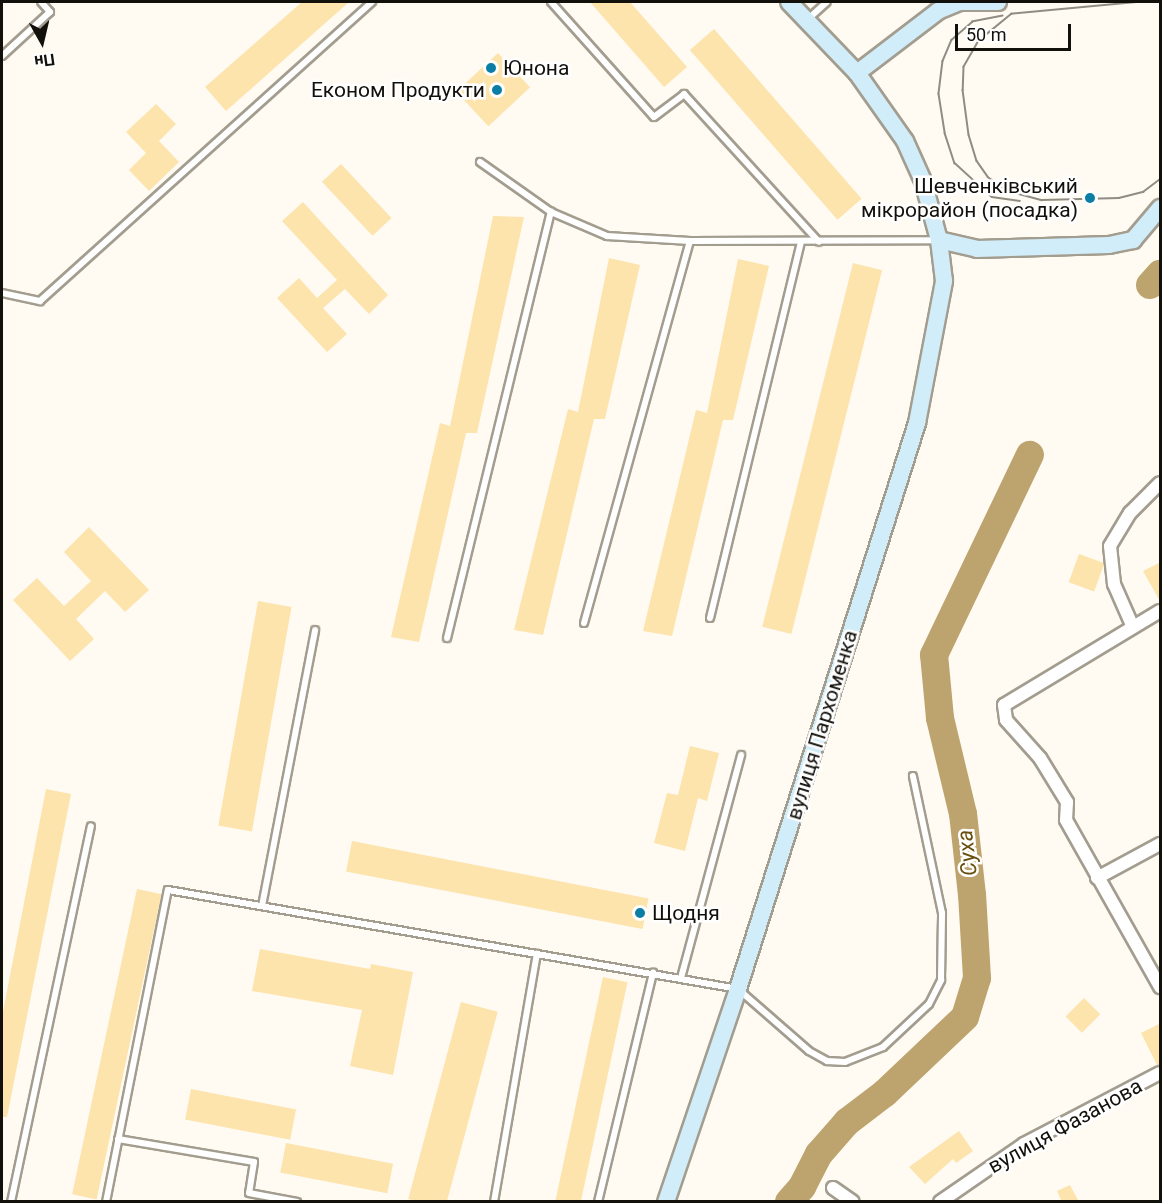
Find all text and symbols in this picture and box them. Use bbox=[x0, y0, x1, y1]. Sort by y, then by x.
north arrow bbox=[12, 12, 72, 72]
scale bar bbox=[958, 12, 1074, 50]
text: 50 m bbox=[966, 24, 1006, 45]
text: Пн bbox=[33, 49, 56, 71]
place label: Юнона bbox=[503, 55, 569, 81]
marker: Юнона bbox=[484, 61, 498, 75]
place label: Економ Продукти bbox=[311, 77, 485, 103]
marker: Економ Продукти bbox=[490, 83, 504, 97]
place label: Шевченківський мікрорайон (посадка) bbox=[861, 173, 1078, 223]
marker: Шевченківський мікрорайон (посадка) bbox=[1083, 191, 1097, 205]
street label: вулиця Пархоменка bbox=[781, 627, 863, 823]
water label: Суха bbox=[951, 829, 983, 877]
place label: Щодня bbox=[652, 900, 720, 926]
marker: Щодня bbox=[633, 906, 647, 920]
street label: вулиця Фазанова bbox=[984, 1073, 1146, 1179]

